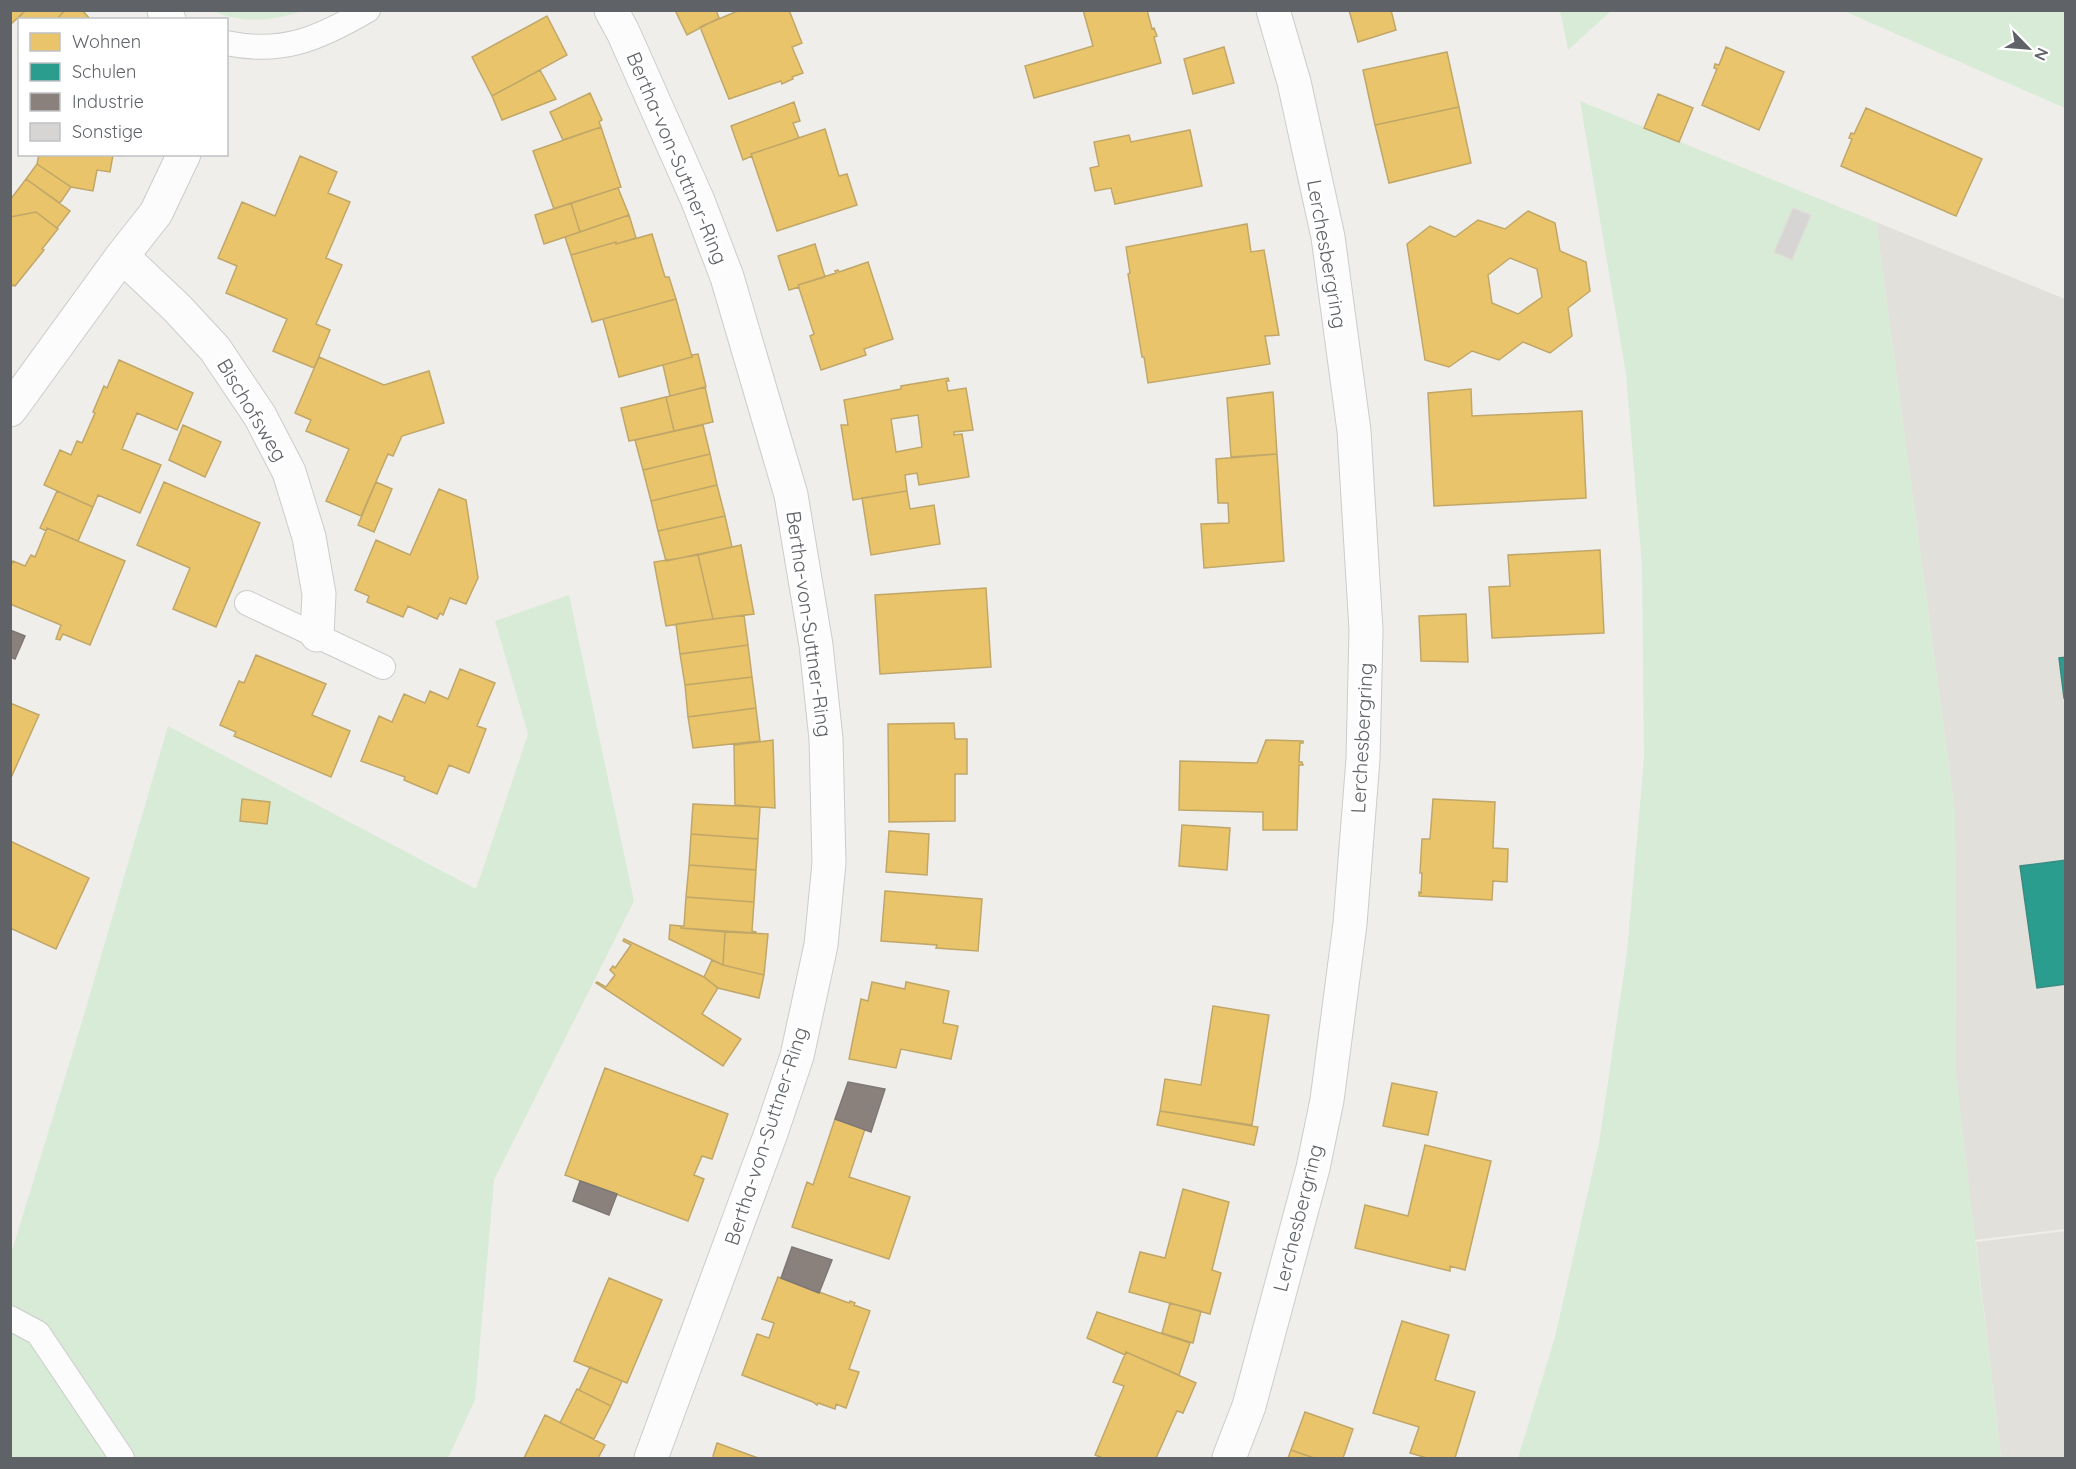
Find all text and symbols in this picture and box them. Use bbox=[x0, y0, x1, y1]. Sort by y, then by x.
legend bbox=[18, 18, 228, 156]
north arrow bbox=[1998, 18, 2058, 78]
text: Wohnen bbox=[72, 30, 141, 53]
text: N bbox=[2030, 45, 2053, 64]
street label: Bertha-von-Suttner-Ring bbox=[621, 48, 734, 268]
text: Schulen bbox=[72, 60, 136, 83]
text: Industrie bbox=[72, 90, 144, 113]
text: Sonstige bbox=[72, 120, 143, 143]
street label: Lerchesbergring bbox=[1302, 177, 1353, 330]
street label: Bischofsweg bbox=[212, 354, 293, 466]
street label: Bertha-von-Suttner-Ring bbox=[781, 509, 838, 739]
street label: Lerchesbergring bbox=[1345, 662, 1378, 814]
street label: Bertha-von-Suttner-Ring bbox=[718, 1023, 813, 1248]
street label: Lerchesbergring bbox=[1267, 1142, 1328, 1294]

